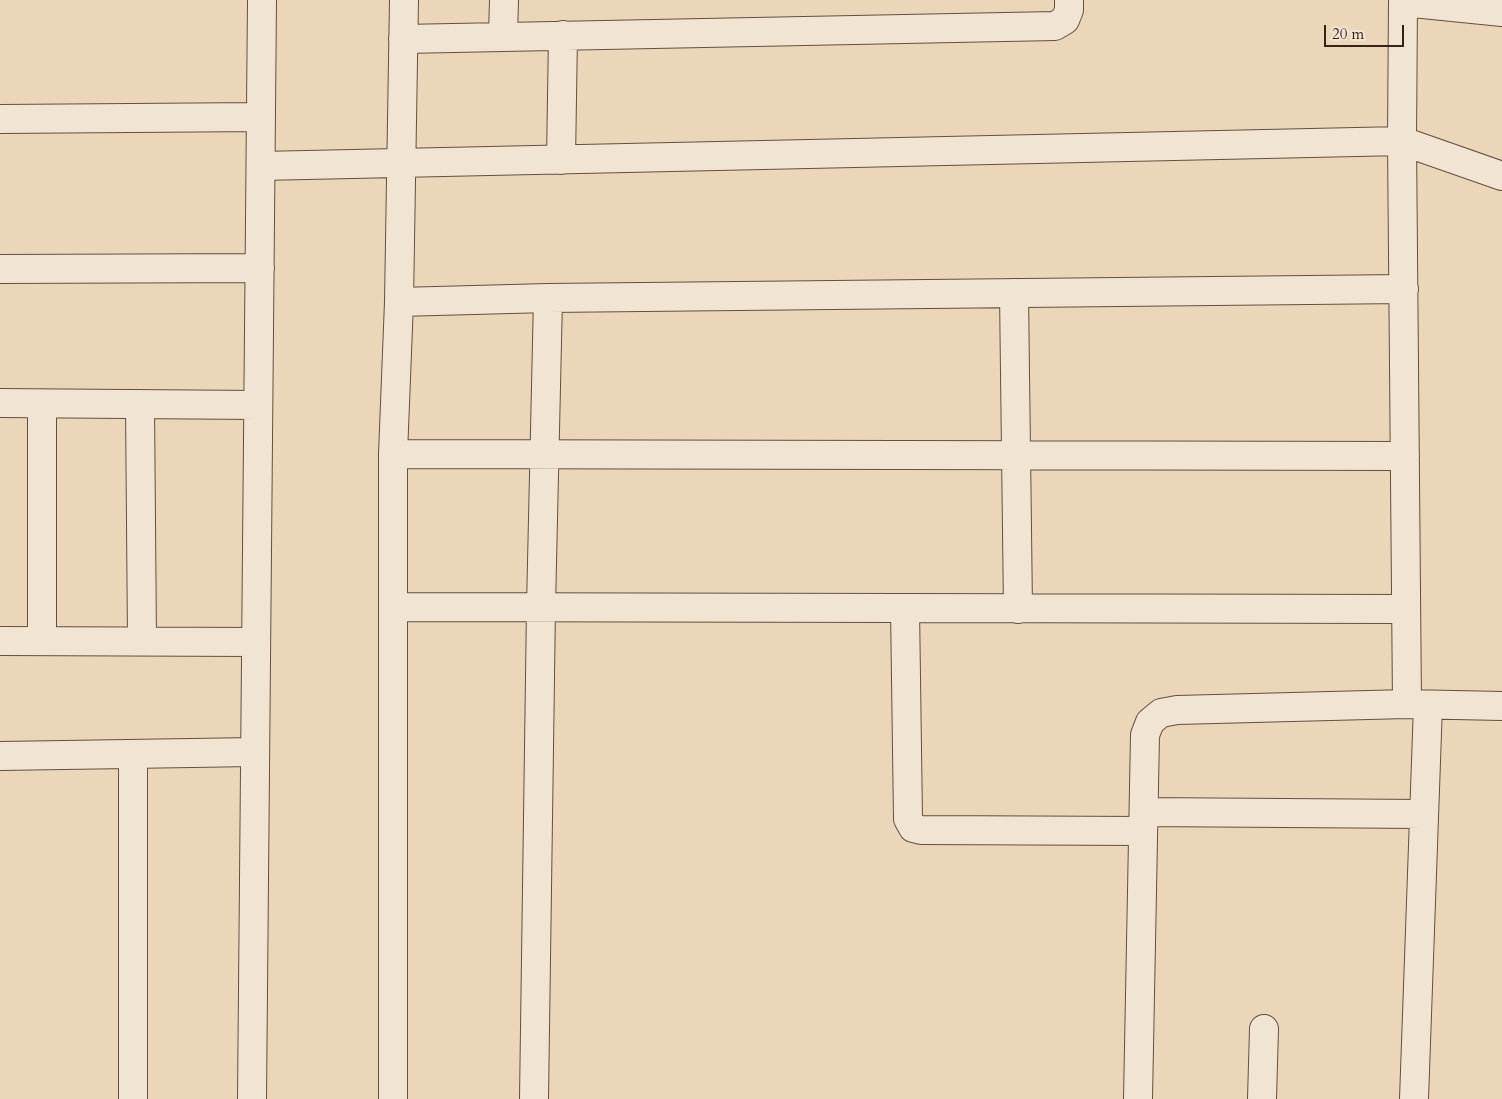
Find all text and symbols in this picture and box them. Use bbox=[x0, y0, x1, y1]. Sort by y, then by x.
scale bar bbox=[1327, 15, 1407, 47]
text: 20 m bbox=[1332, 24, 1364, 44]

